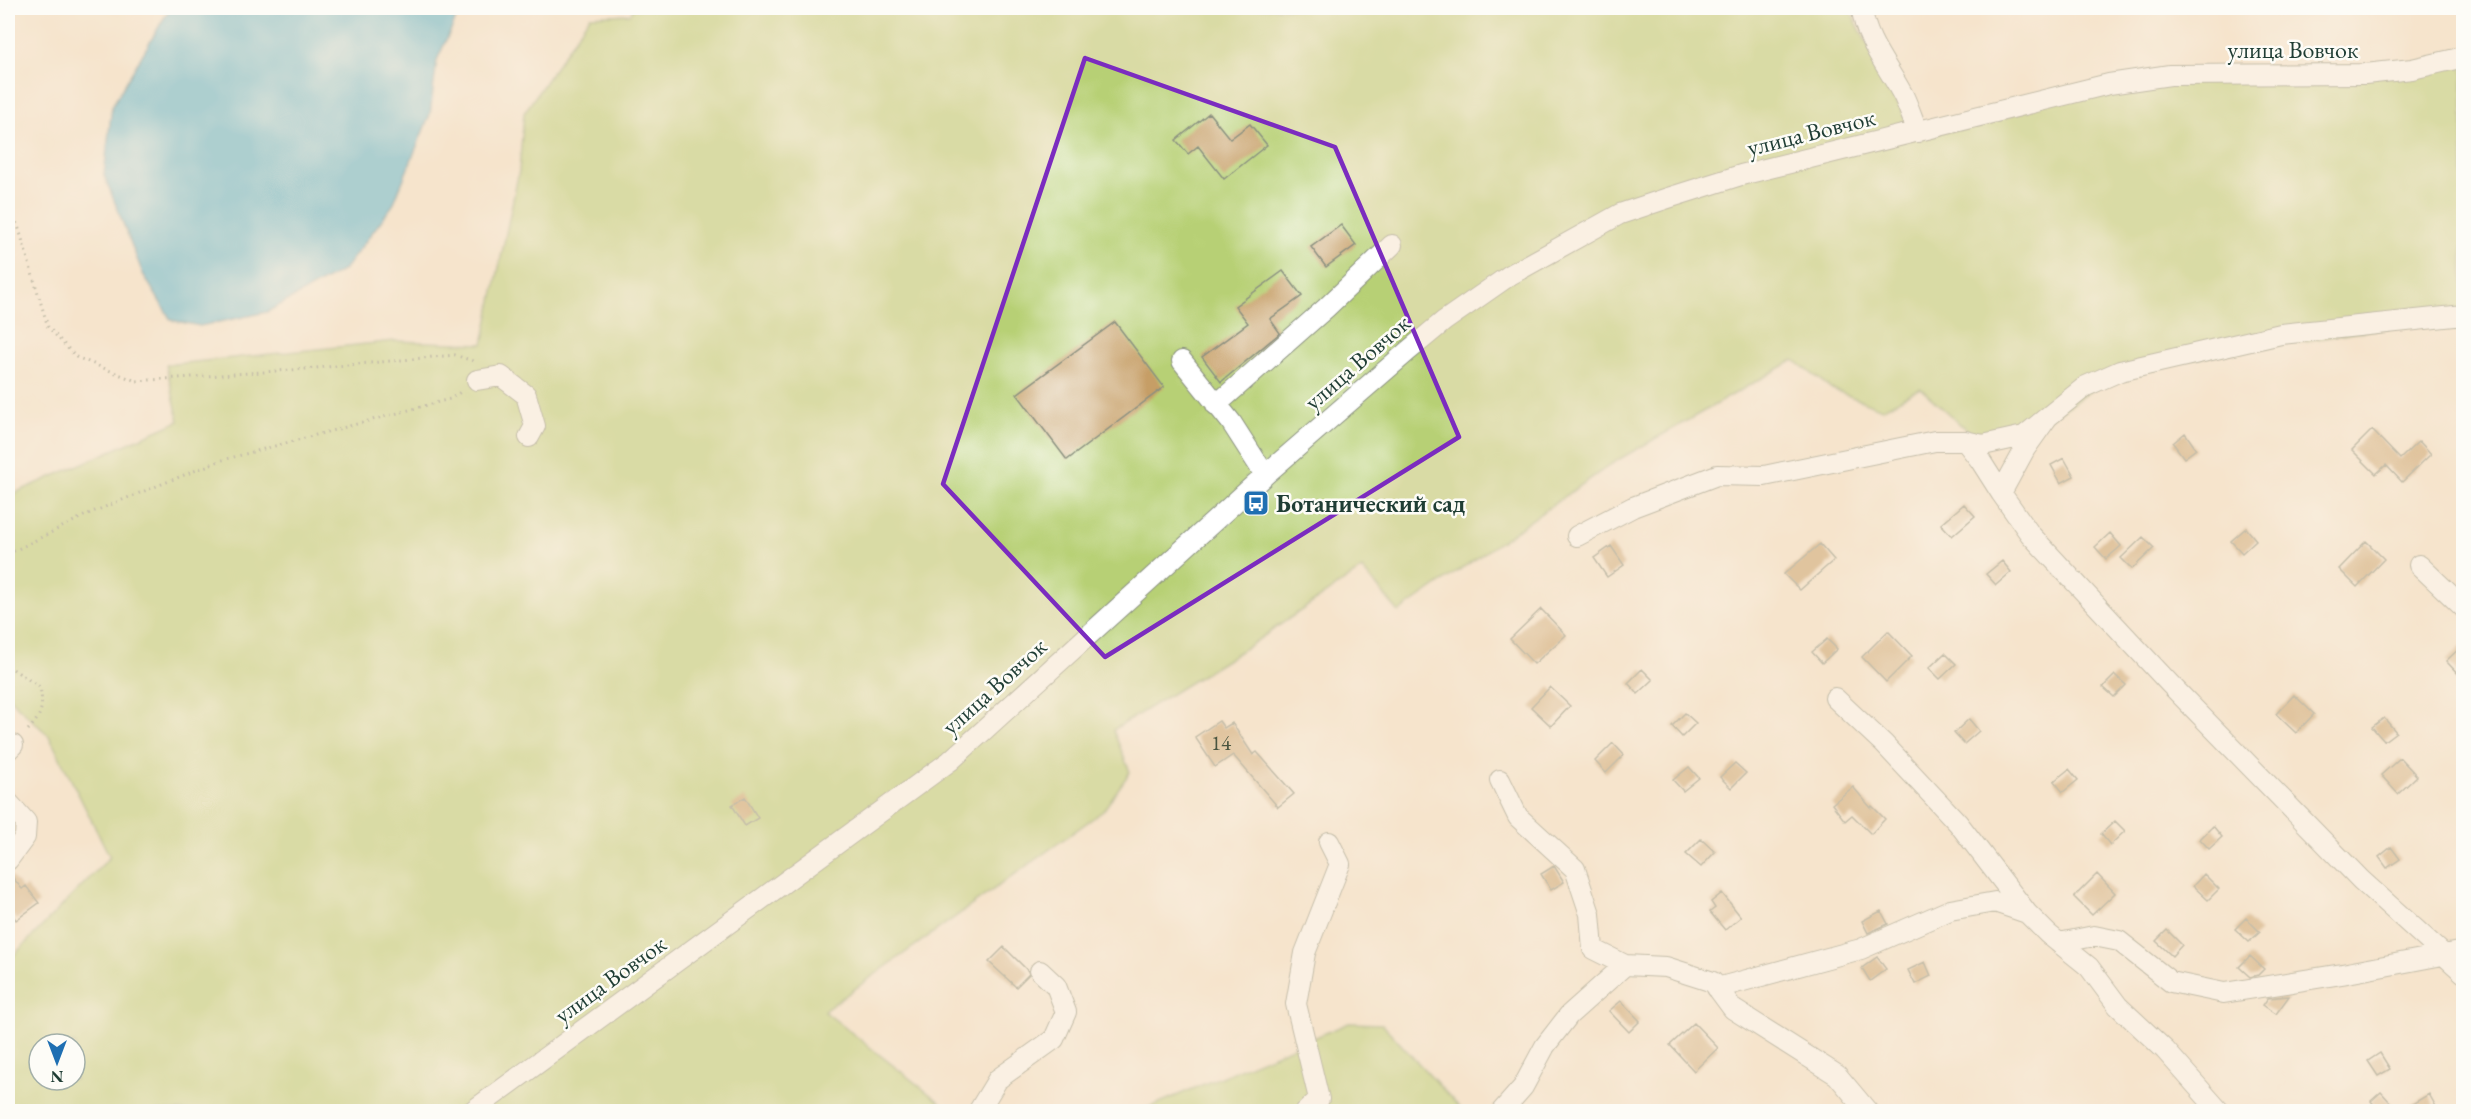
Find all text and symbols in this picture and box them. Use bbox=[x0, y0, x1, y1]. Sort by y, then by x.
street label: улица Вовчок bbox=[2228, 34, 2359, 65]
street label: улица Вовчок bbox=[1744, 101, 1879, 163]
street label: улица Вовчок bbox=[1297, 307, 1417, 417]
bus stop icon: Ботанический сад bbox=[1241, 488, 1271, 518]
place label: Ботанический сад bbox=[1276, 488, 1466, 519]
street label: улица Вовчок bbox=[935, 630, 1053, 741]
house number: 14 bbox=[1211, 729, 1232, 756]
street label: улица Вовчок bbox=[548, 928, 672, 1030]
north arrow bbox=[27, 1032, 87, 1092]
text: N bbox=[50, 1066, 63, 1087]

